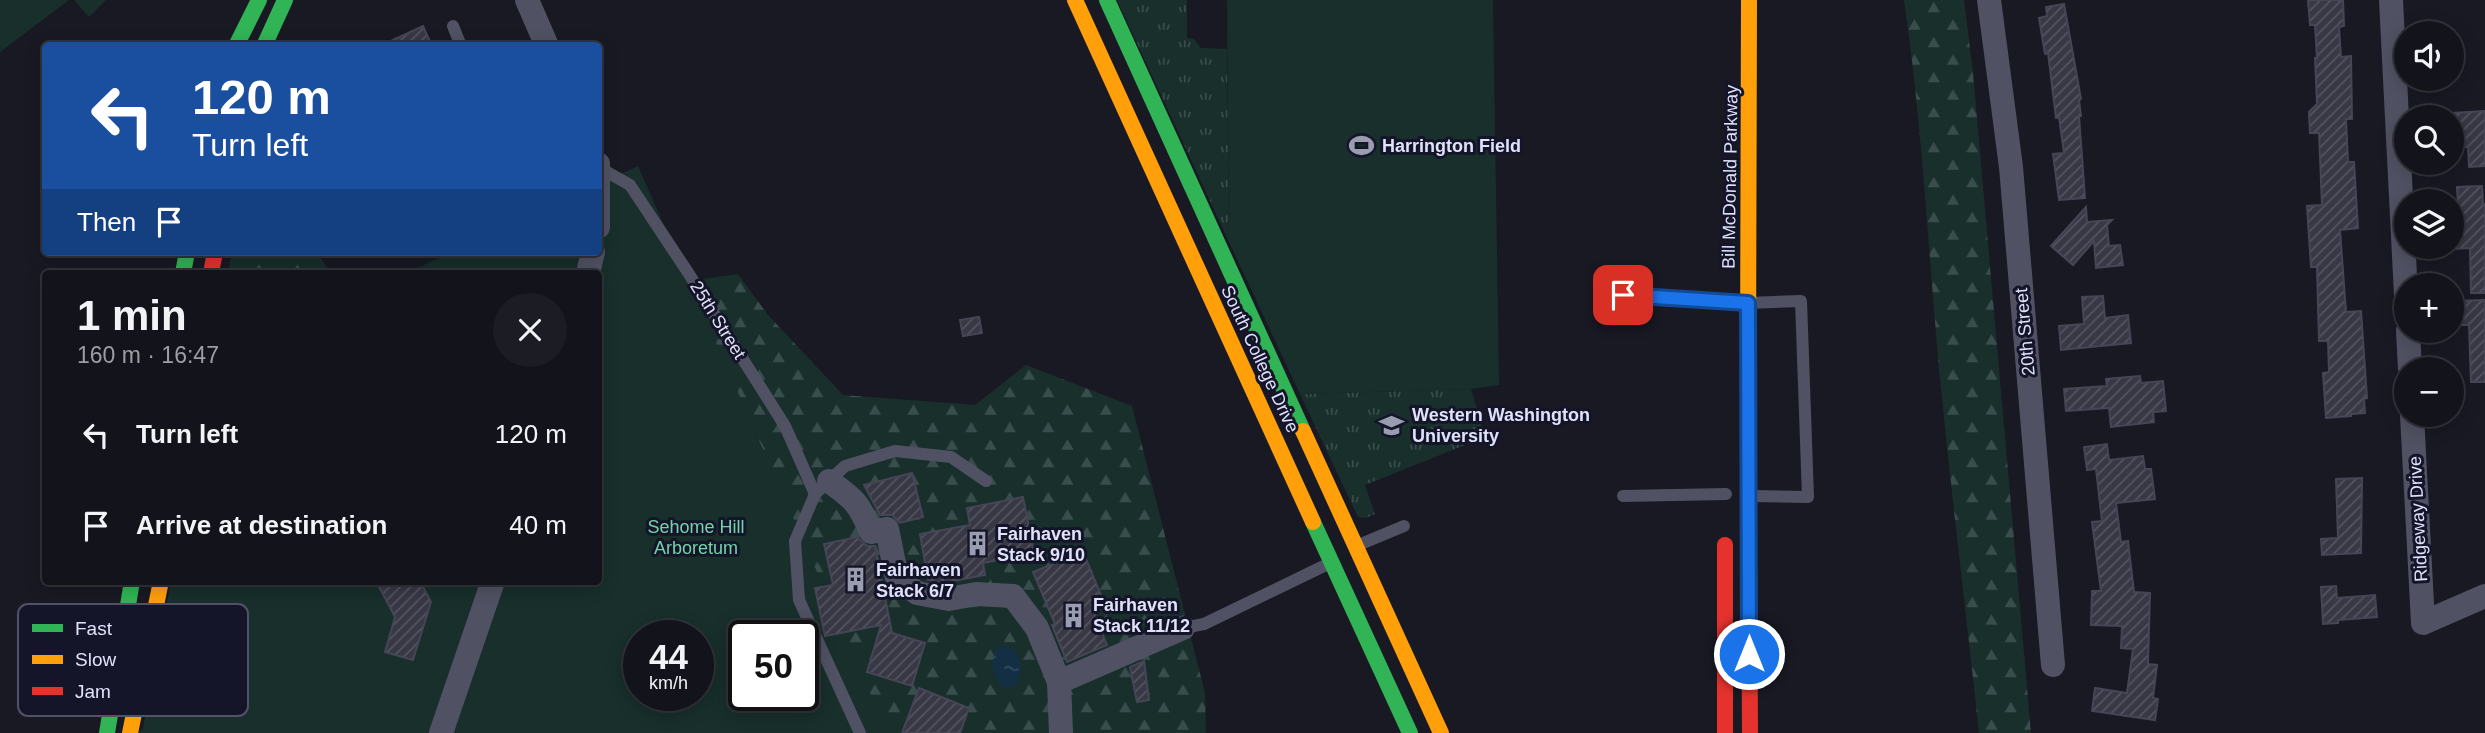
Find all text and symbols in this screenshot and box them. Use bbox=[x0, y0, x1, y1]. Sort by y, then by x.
map controls bbox=[2394, 21, 2464, 427]
button: sound bbox=[2394, 21, 2464, 91]
icon: left bbox=[77, 70, 168, 161]
text: 120 m bbox=[192, 70, 331, 124]
street label: Bill McDonald Parkway bbox=[1718, 85, 1742, 269]
button: search bbox=[2394, 105, 2464, 175]
text: Turn left bbox=[192, 127, 308, 163]
sports icon: Harrington Field bbox=[1348, 132, 1376, 160]
place label: Harrington Field bbox=[1382, 136, 1521, 156]
button: layers bbox=[2394, 189, 2464, 259]
icon: arrive bbox=[150, 203, 188, 241]
text: Then bbox=[77, 207, 136, 237]
pin bbox=[1593, 265, 1653, 325]
button: + bbox=[2394, 273, 2464, 343]
icon: arrive bbox=[1604, 276, 1642, 314]
street label: 25th Street bbox=[686, 277, 750, 363]
street label: South College Drive bbox=[1217, 282, 1303, 436]
street label: 20th Street bbox=[2011, 287, 2039, 377]
text: 1 min bbox=[77, 292, 187, 339]
button: close bbox=[493, 293, 567, 367]
text: 160 m · 16:47 bbox=[77, 342, 219, 368]
button: − bbox=[2394, 357, 2464, 427]
place label: Western Washington University bbox=[1412, 405, 1590, 446]
school or university icon: Western Washington University bbox=[1378, 411, 1406, 439]
icon: left bbox=[77, 416, 115, 454]
text: Turn left bbox=[136, 419, 238, 449]
text: 120 m bbox=[495, 419, 567, 449]
street label: Ridgeway Drive bbox=[2405, 456, 2431, 582]
icon: arrive bbox=[77, 507, 115, 545]
text: Arrive at destination bbox=[136, 510, 387, 540]
text: 40 m bbox=[509, 510, 567, 540]
park label: Sehome Hill Arboretum bbox=[647, 517, 745, 558]
place label: Fairhaven Stack 9/10 bbox=[997, 524, 1085, 565]
building icon: Fairhaven Stack 9/10 bbox=[963, 530, 991, 558]
place label: Fairhaven Stack 6/7 bbox=[876, 560, 961, 601]
building icon: Fairhaven Stack 6/7 bbox=[842, 566, 870, 594]
place label: Fairhaven Stack 11/12 bbox=[1093, 595, 1190, 636]
building icon: Fairhaven Stack 11/12 bbox=[1059, 601, 1087, 629]
legend bbox=[18, 604, 248, 716]
position arrow bbox=[1712, 617, 1786, 691]
text: Fast bbox=[75, 618, 113, 639]
speed limit sign: 50 bbox=[728, 620, 819, 711]
text: 44 bbox=[649, 637, 688, 676]
text: Slow bbox=[75, 649, 116, 670]
text: km/h bbox=[649, 673, 688, 693]
text: Jam bbox=[75, 681, 111, 702]

